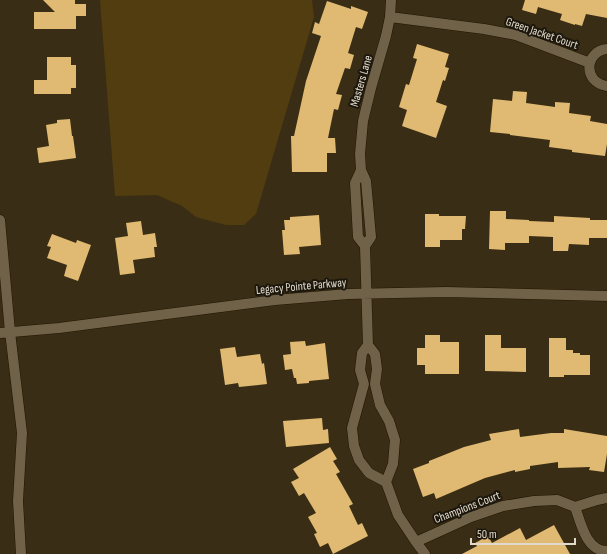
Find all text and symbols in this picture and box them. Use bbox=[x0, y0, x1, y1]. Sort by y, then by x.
street label: Green Jacket Court bbox=[504, 14, 580, 53]
street label: Masters Lane bbox=[347, 53, 376, 109]
street label: Legacy Pointe Parkway bbox=[255, 275, 347, 298]
street label: Champions Court bbox=[432, 488, 503, 527]
scale bar bbox=[471, 520, 575, 546]
text: 50 m bbox=[477, 527, 497, 542]

